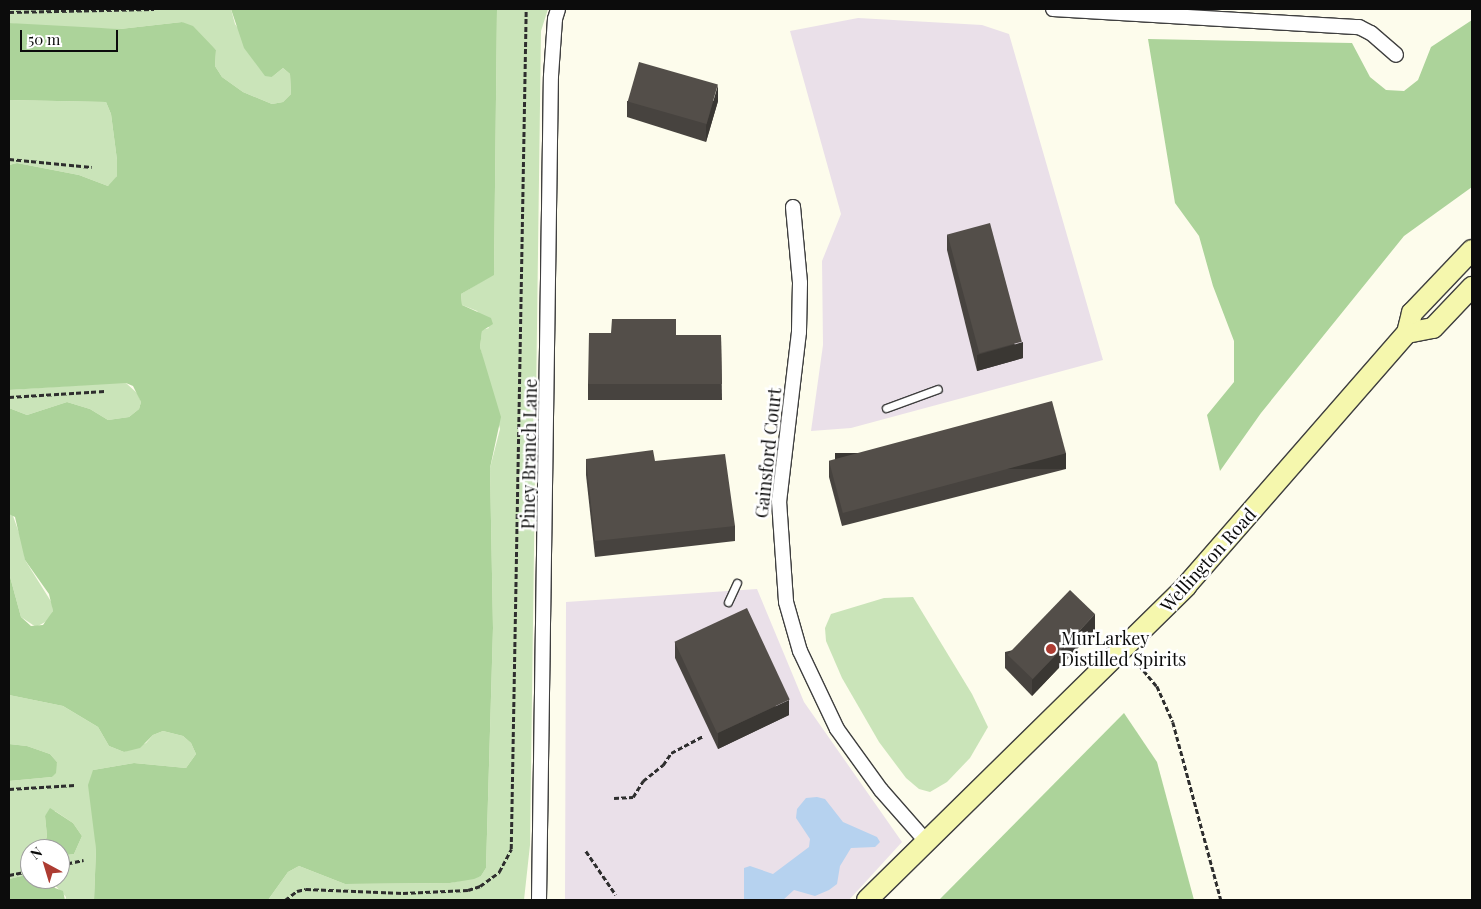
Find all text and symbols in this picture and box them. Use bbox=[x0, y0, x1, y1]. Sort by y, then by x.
scale bar bbox=[22, 20, 120, 52]
text: 50 m bbox=[28, 29, 60, 49]
street label: Piney Branch Lane bbox=[517, 378, 541, 530]
street label: Gainsford Court bbox=[750, 387, 786, 519]
street label: Wellington Road bbox=[1156, 504, 1260, 616]
place label: MurLarkey Distilled Spirits bbox=[1061, 628, 1186, 670]
marker: MurLarkey Distilled Spirits bbox=[1045, 643, 1057, 655]
north arrow bbox=[20, 839, 70, 889]
text: N bbox=[26, 842, 46, 863]

